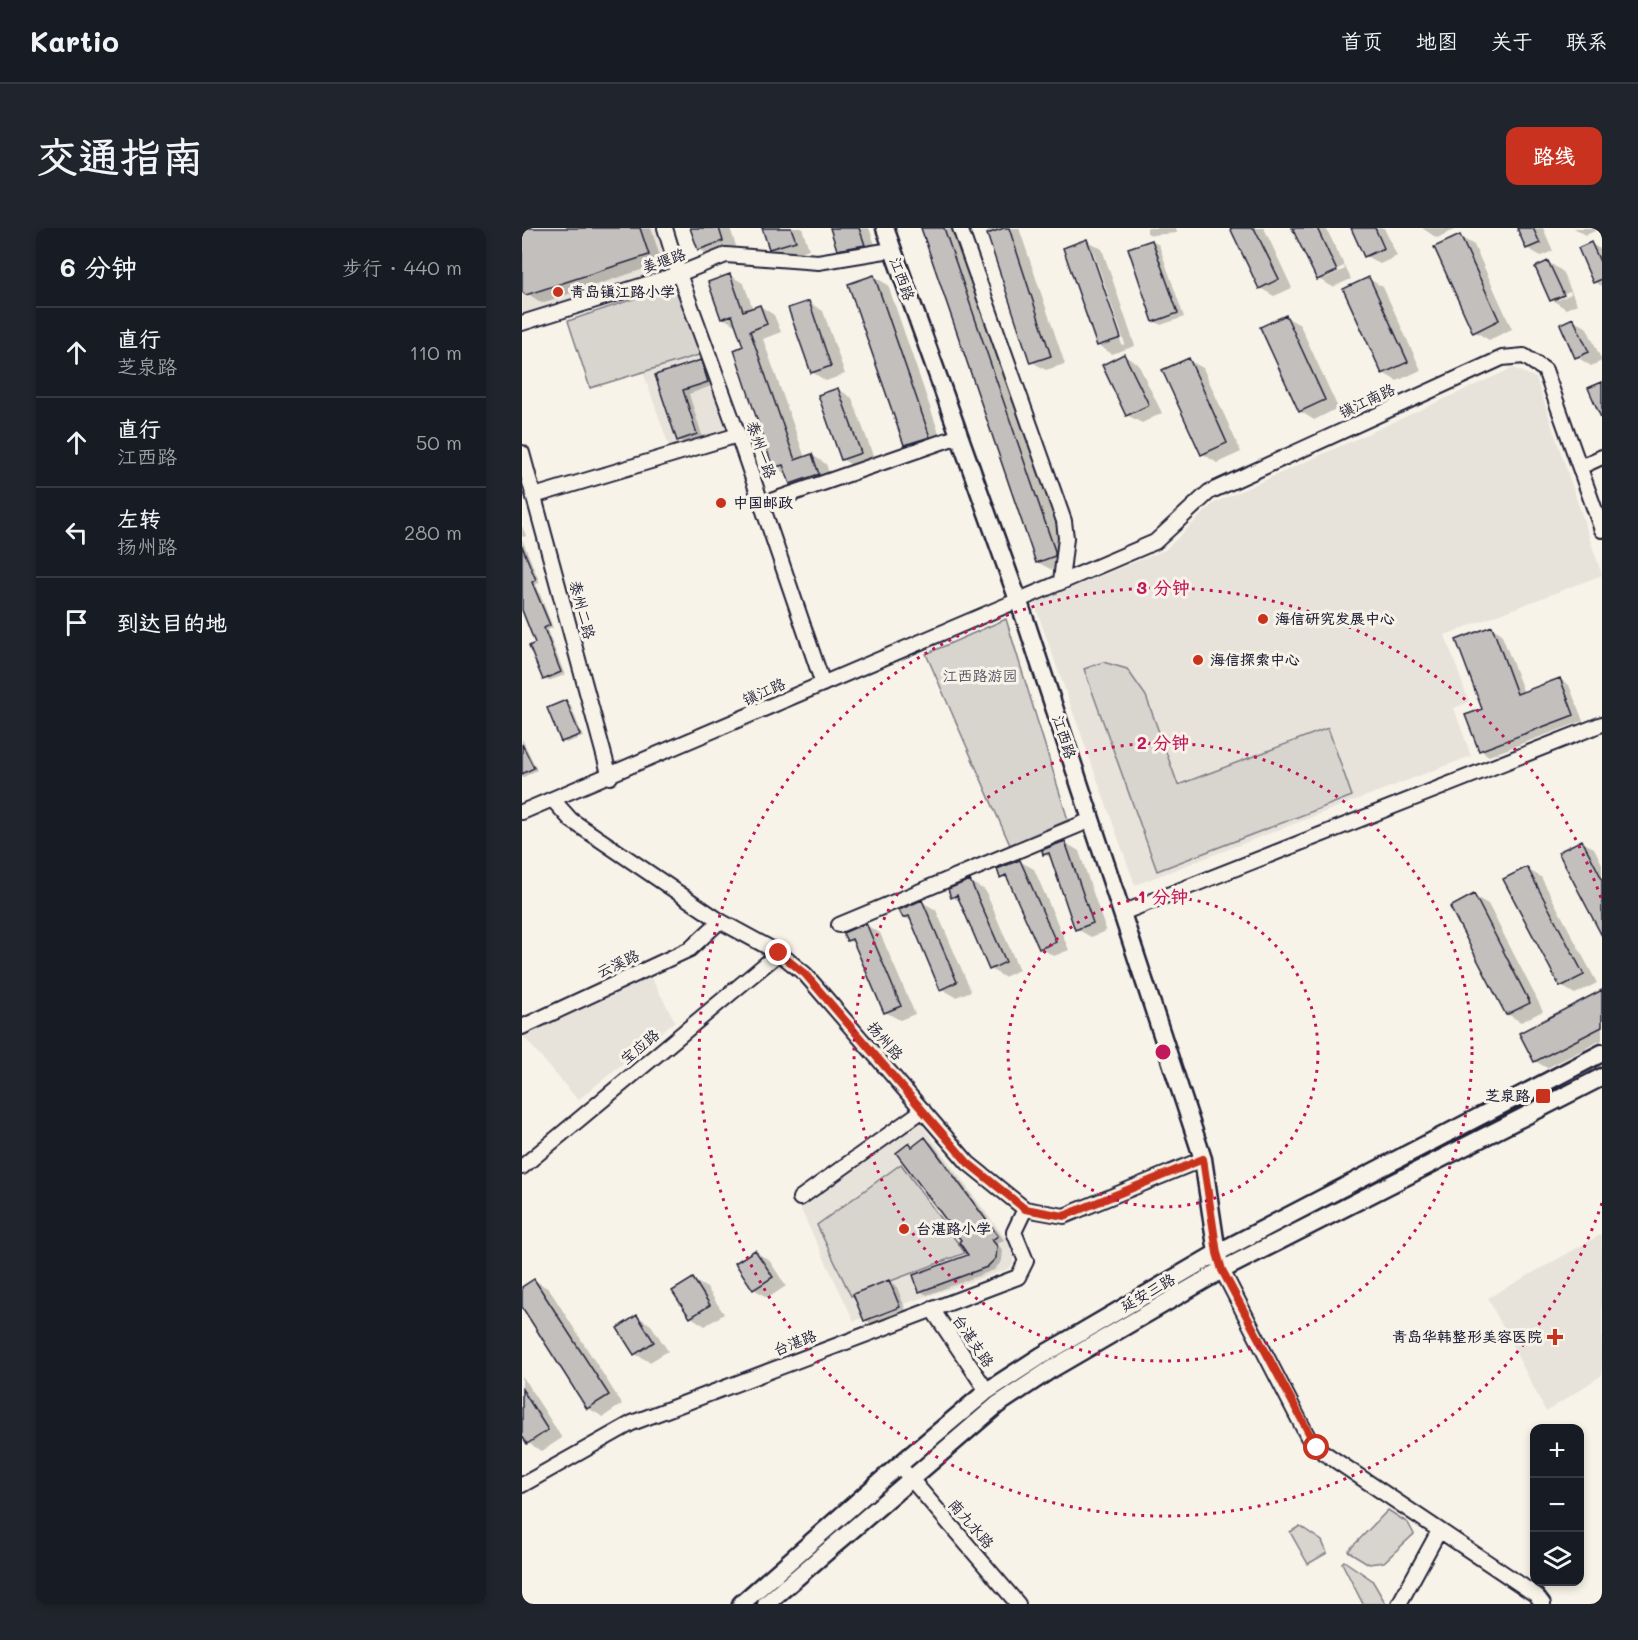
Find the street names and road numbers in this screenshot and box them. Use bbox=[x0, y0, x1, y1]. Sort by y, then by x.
street label: 姜堰路 bbox=[639, 243, 688, 277]
street label: 江西路 bbox=[886, 254, 920, 303]
street label: 镇江南路 bbox=[1335, 378, 1398, 422]
street label: 泰州一路 bbox=[743, 418, 781, 481]
street label: 泰州二路 bbox=[566, 578, 600, 641]
street label: 镇江路 bbox=[739, 673, 788, 709]
street label: 江西路 bbox=[1048, 712, 1081, 761]
street label: 云溪路 bbox=[593, 945, 642, 982]
street label: 扬州路 bbox=[863, 1017, 908, 1064]
street label: 宝应路 bbox=[616, 1024, 663, 1068]
street label: 延安三路 bbox=[1117, 1268, 1178, 1316]
street label: 台湛支路 bbox=[949, 1310, 999, 1371]
street label: 台湛路 bbox=[770, 1325, 819, 1359]
street label: 南九水路 bbox=[945, 1494, 999, 1553]

